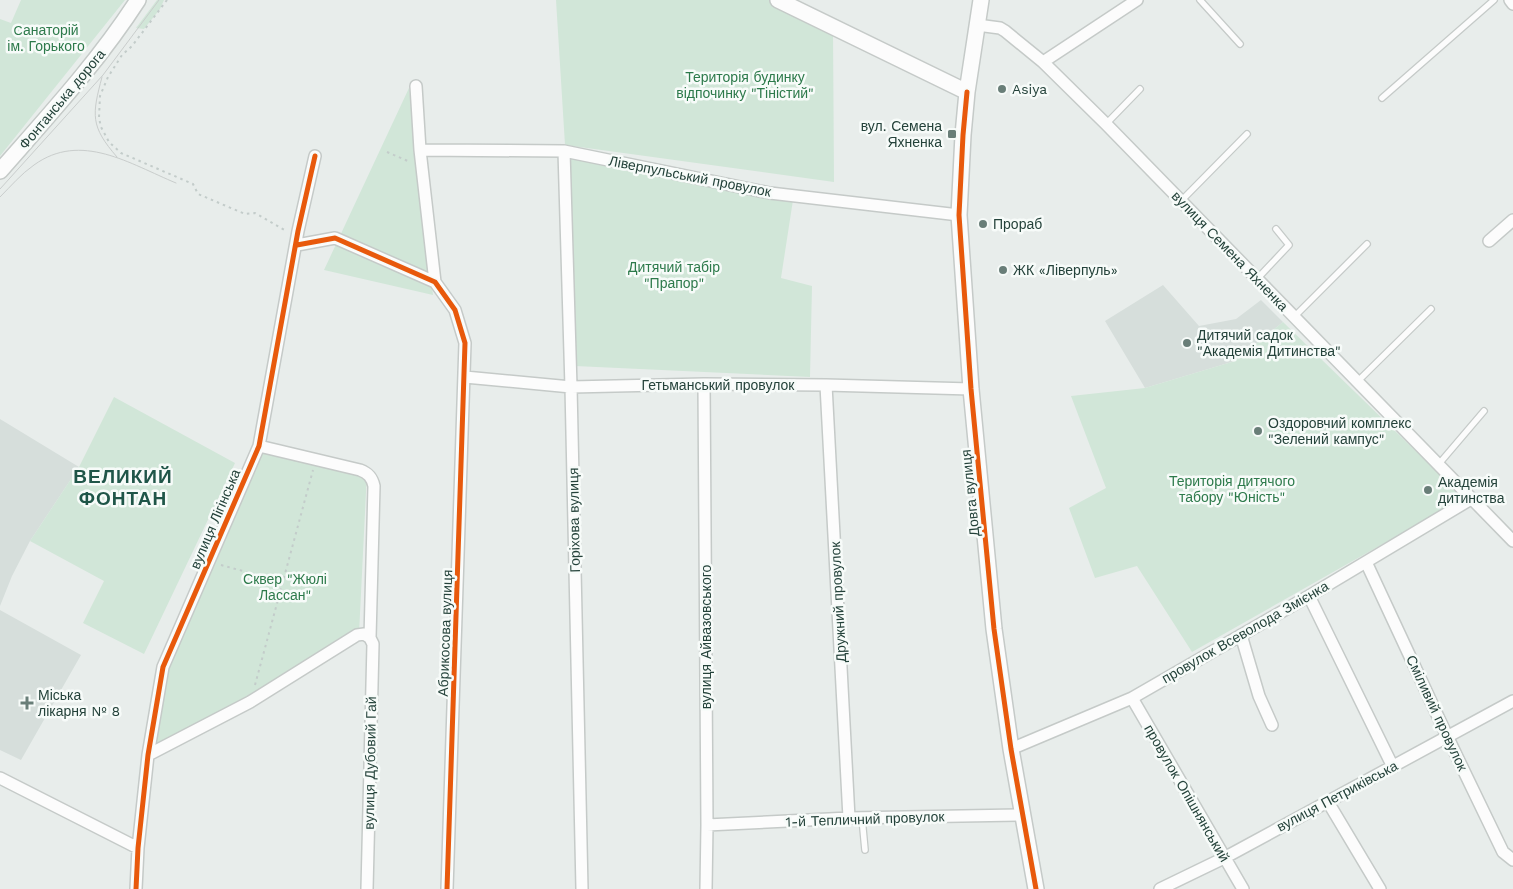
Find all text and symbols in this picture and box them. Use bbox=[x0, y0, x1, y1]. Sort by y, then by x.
park label: Cанаторій ім. Горького bbox=[7, 22, 85, 54]
street label: Фонтанська дорога bbox=[16, 46, 109, 152]
park label: Територія будинку відпочинку "Тіністий" bbox=[676, 69, 814, 101]
place label: Asiya bbox=[1012, 81, 1047, 97]
marker: Asiya bbox=[996, 83, 1008, 95]
place label: вул. Семена Яхненка bbox=[861, 118, 942, 150]
marker: вул. Семена Яхненка bbox=[946, 128, 958, 140]
street label: Ліверпульський провулок bbox=[608, 152, 773, 200]
street label: вулиця Семена Яхненка bbox=[1169, 188, 1292, 314]
place label: Прораб bbox=[993, 216, 1042, 232]
marker: Прораб bbox=[977, 218, 989, 230]
park label: Дитячий табір "Прапор" bbox=[628, 259, 720, 291]
place label: ЖК «Ліверпуль» bbox=[1013, 262, 1118, 278]
marker: ЖК «Ліверпуль» bbox=[997, 264, 1009, 276]
place label: Дитячий садок "Академія Дитинства" bbox=[1197, 327, 1341, 359]
marker: Дитячий садок "Академія Дитинства" bbox=[1181, 337, 1193, 349]
street label: Гетьманський провулок bbox=[642, 377, 795, 393]
place label: Оздоровчий комплекс "Зелений кампус" bbox=[1268, 415, 1412, 447]
marker: Оздоровчий комплекс "Зелений кампус" bbox=[1252, 425, 1264, 437]
street label: Довга вулиця bbox=[957, 449, 983, 537]
district label: ВЕЛИКИЙ ФОНТАН bbox=[73, 465, 173, 510]
street label: вулиця Лігінська bbox=[187, 466, 243, 571]
street label: Горіхова вулиця bbox=[565, 467, 583, 573]
park label: Територія дитячого табору "Юність" bbox=[1169, 473, 1295, 505]
place label: Академія дитинства bbox=[1438, 474, 1505, 506]
marker: Академія дитинства bbox=[1422, 484, 1434, 496]
street label: Дружний провулок bbox=[827, 540, 849, 663]
street label: вулиця Айвазовського bbox=[698, 565, 714, 709]
street label: Абрикосова вулиця bbox=[435, 569, 455, 697]
park label: Сквер "Жюлі Лассан" bbox=[243, 571, 327, 603]
street label: провулок Всеволода Змієнка bbox=[1159, 578, 1331, 686]
street label: Сміливий провулок bbox=[1403, 653, 1471, 774]
place label: Міська лікарня № 8 bbox=[38, 687, 120, 719]
marker: Міська лікарня № 8 bbox=[20, 696, 34, 710]
street label: вулиця Дубовий Гай bbox=[361, 696, 379, 830]
street label: провулок Опішнянський bbox=[1141, 721, 1233, 865]
street label: вулиця Петриківська bbox=[1274, 757, 1400, 835]
street label: 1-й Тепличний провулок bbox=[785, 808, 946, 830]

